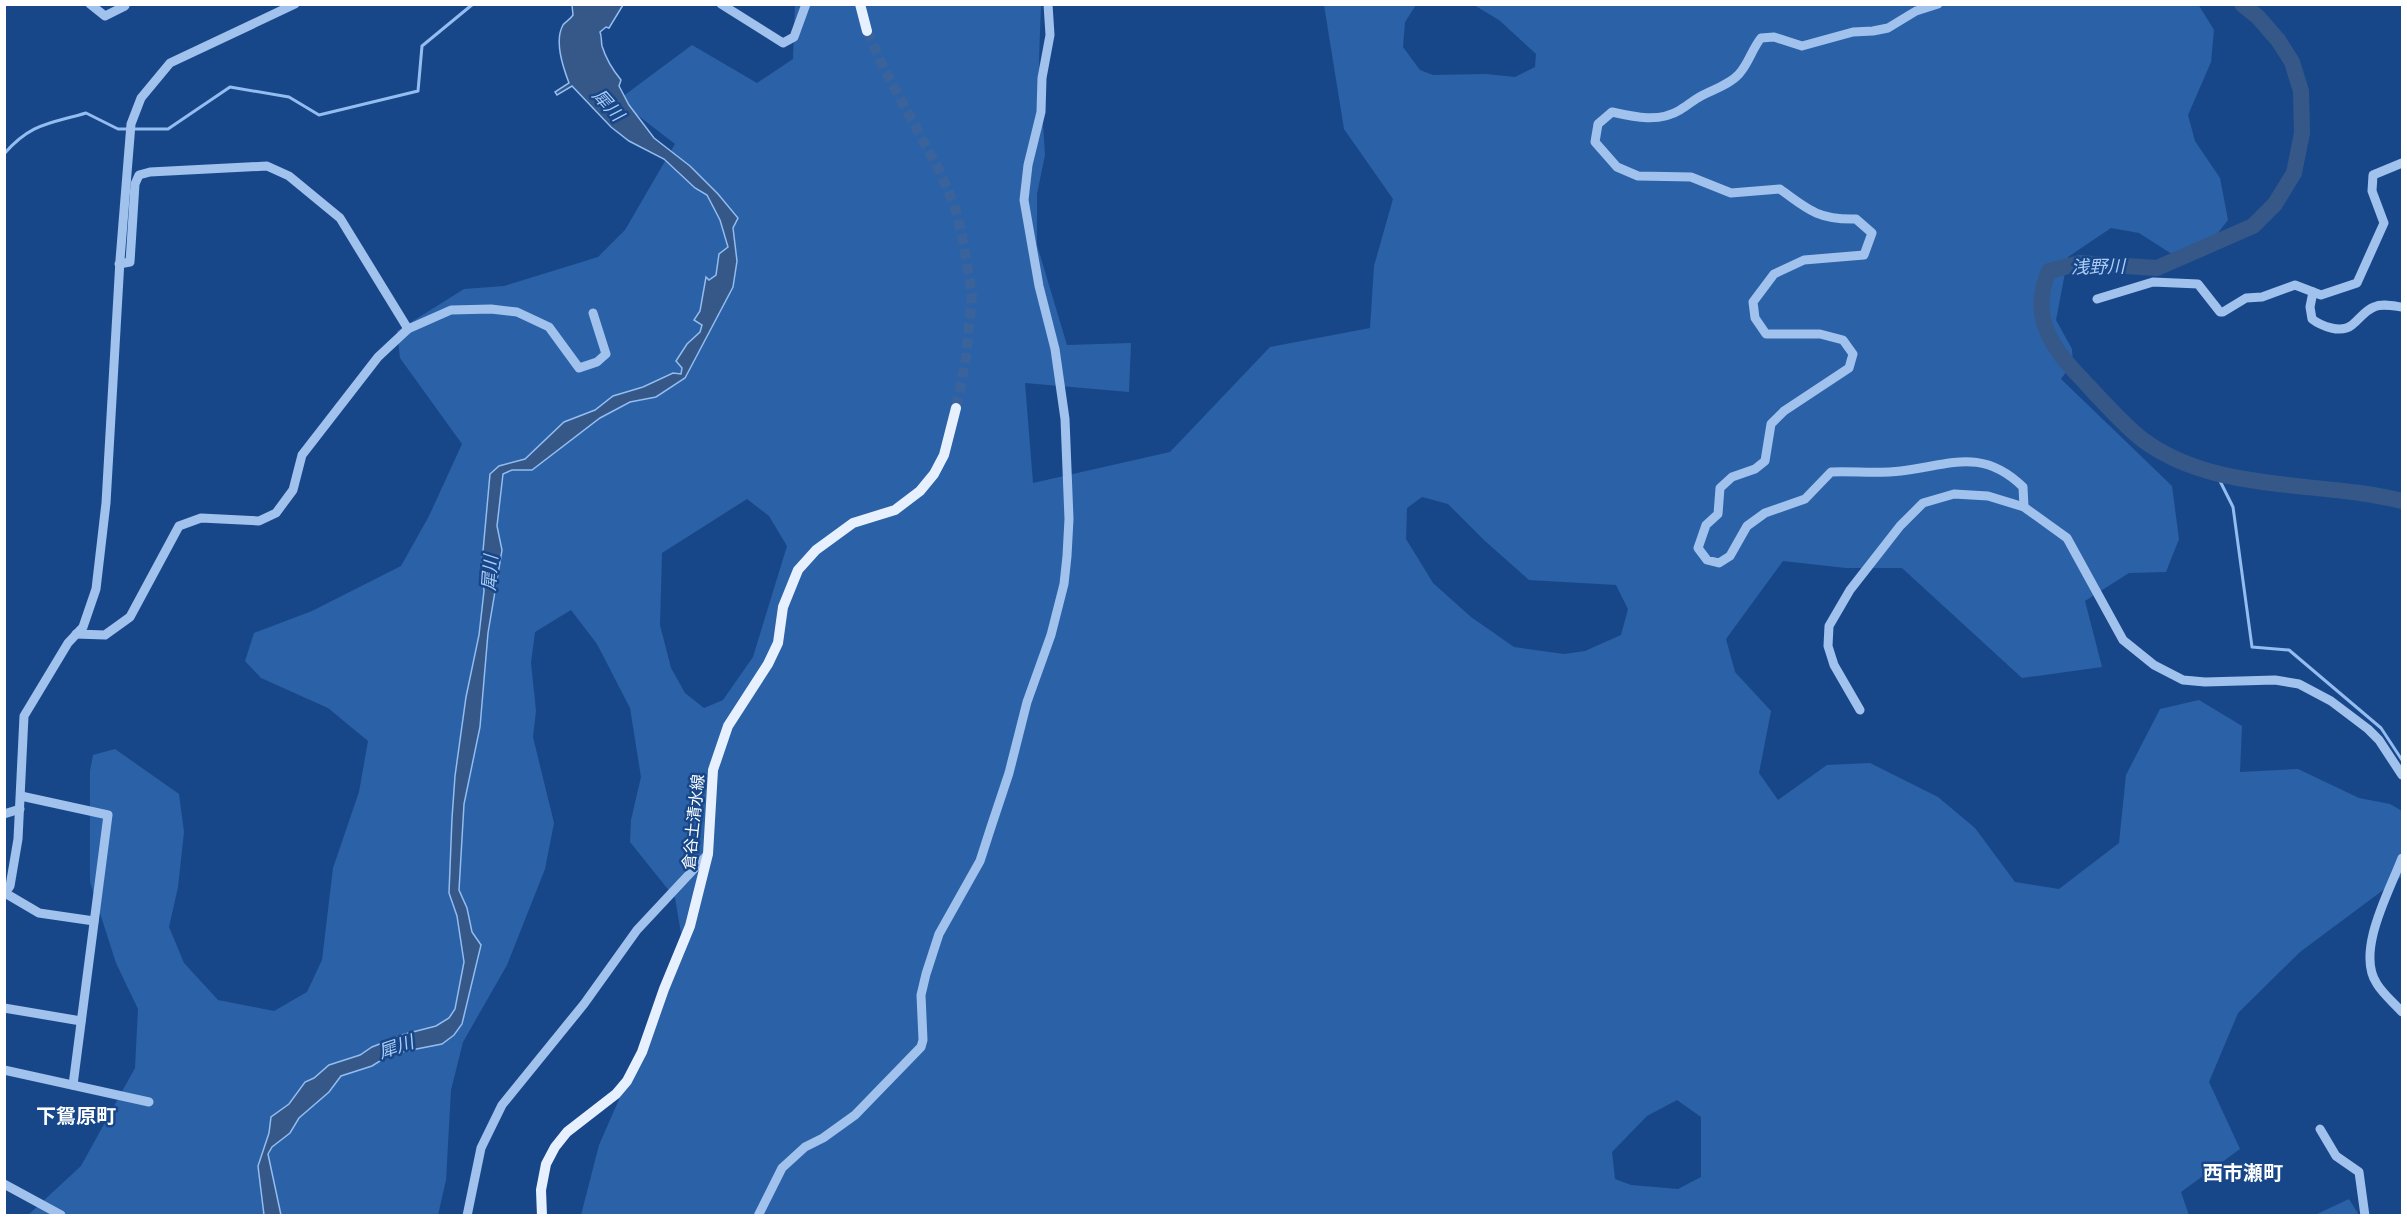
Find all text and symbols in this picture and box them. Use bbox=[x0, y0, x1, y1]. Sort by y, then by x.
water label: 犀川 bbox=[588, 83, 631, 127]
water label: 浅野川 bbox=[2071, 253, 2127, 278]
water label: 犀川 bbox=[476, 552, 502, 592]
street label: 倉谷土清水線 bbox=[677, 773, 709, 871]
water label: 犀川 bbox=[375, 1028, 418, 1063]
district label: 下鴛原町 bbox=[36, 1102, 116, 1129]
district label: 西市瀬町 bbox=[2203, 1159, 2283, 1186]

